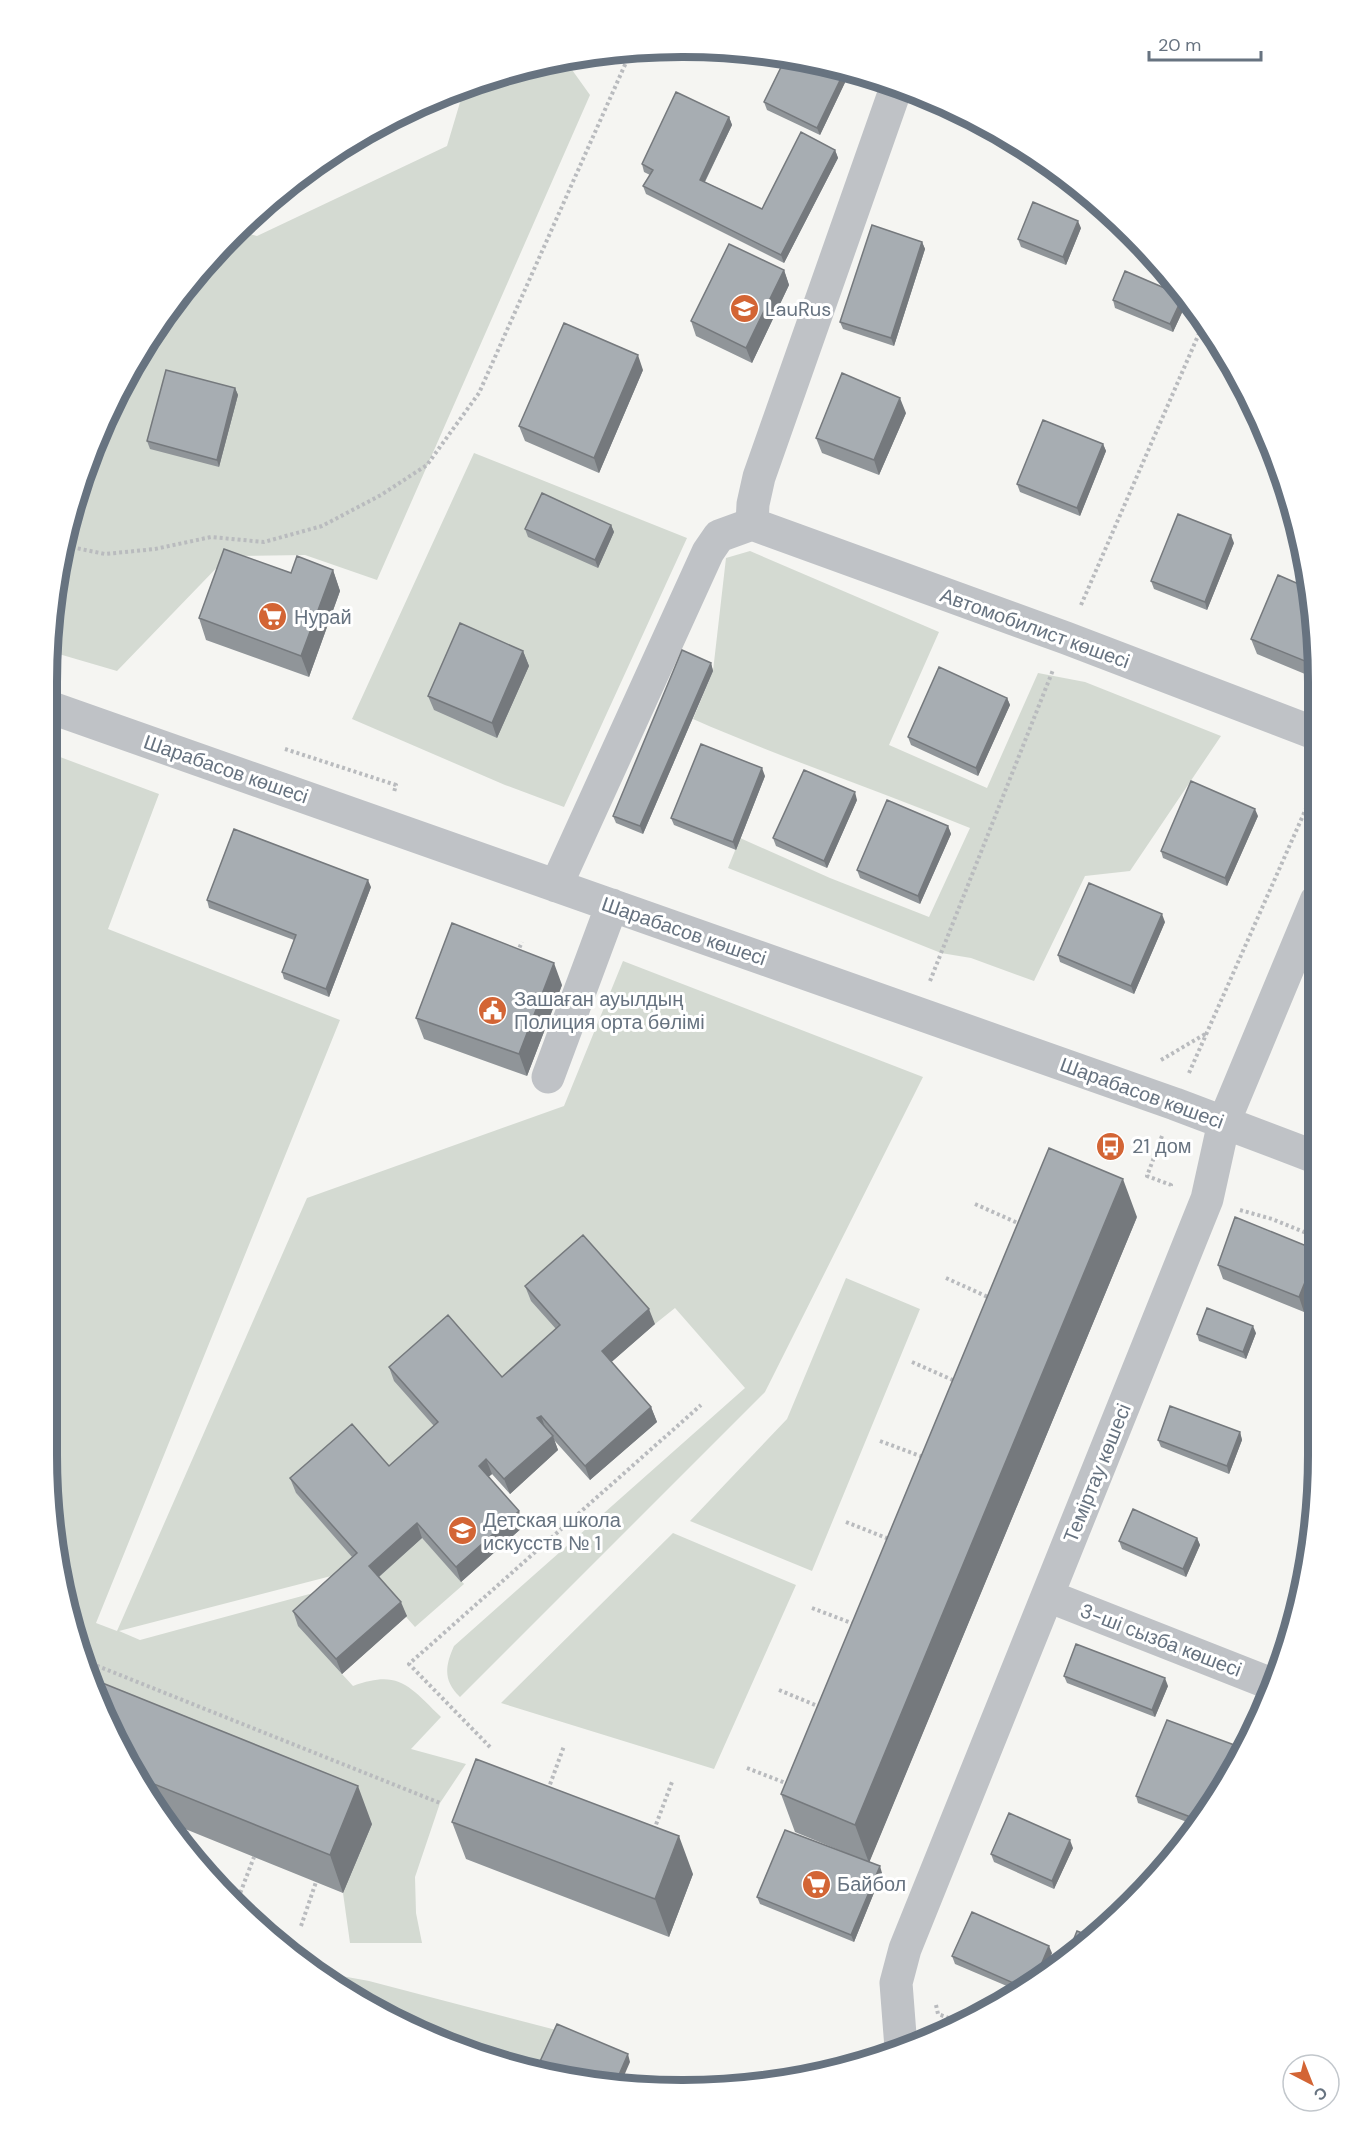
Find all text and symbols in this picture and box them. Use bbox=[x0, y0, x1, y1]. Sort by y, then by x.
scale bar bbox=[1149, 24, 1262, 62]
text: 20 m bbox=[1158, 33, 1201, 57]
school or university icon: LauRus bbox=[728, 293, 760, 325]
place label: LauRus bbox=[765, 296, 831, 322]
street label: Автомобилист көшесі bbox=[937, 582, 1133, 674]
supermarket icon: Нурай bbox=[257, 601, 289, 633]
place label: Нурай bbox=[294, 604, 352, 630]
street label: Шарабасов көшесі bbox=[140, 729, 312, 809]
street label: Шарабасов көшесі bbox=[598, 891, 770, 971]
place label: Зашаған ауылдың Полиция орта бөлімі bbox=[514, 986, 705, 1035]
public building icon: Зашаған ауылдың Полиция орта бөлімі bbox=[477, 994, 509, 1026]
street label: Шарабасов көшесі bbox=[1056, 1051, 1228, 1135]
bus stop icon: 21 дом bbox=[1095, 1130, 1127, 1162]
place label: 21 дом bbox=[1132, 1133, 1192, 1159]
street label: Теміртау көшесі bbox=[1057, 1400, 1137, 1546]
place label: Детская школа искусств № 1 bbox=[483, 1507, 622, 1556]
school or university icon: Детская школа искусств № 1 bbox=[446, 1515, 478, 1547]
street label: 3-ші сызба көшесі bbox=[1077, 1597, 1245, 1683]
supermarket icon: Байбол bbox=[800, 1868, 832, 1900]
place label: Байбол bbox=[837, 1871, 906, 1897]
north arrow bbox=[1281, 2053, 1341, 2113]
text: С bbox=[1309, 2082, 1332, 2106]

